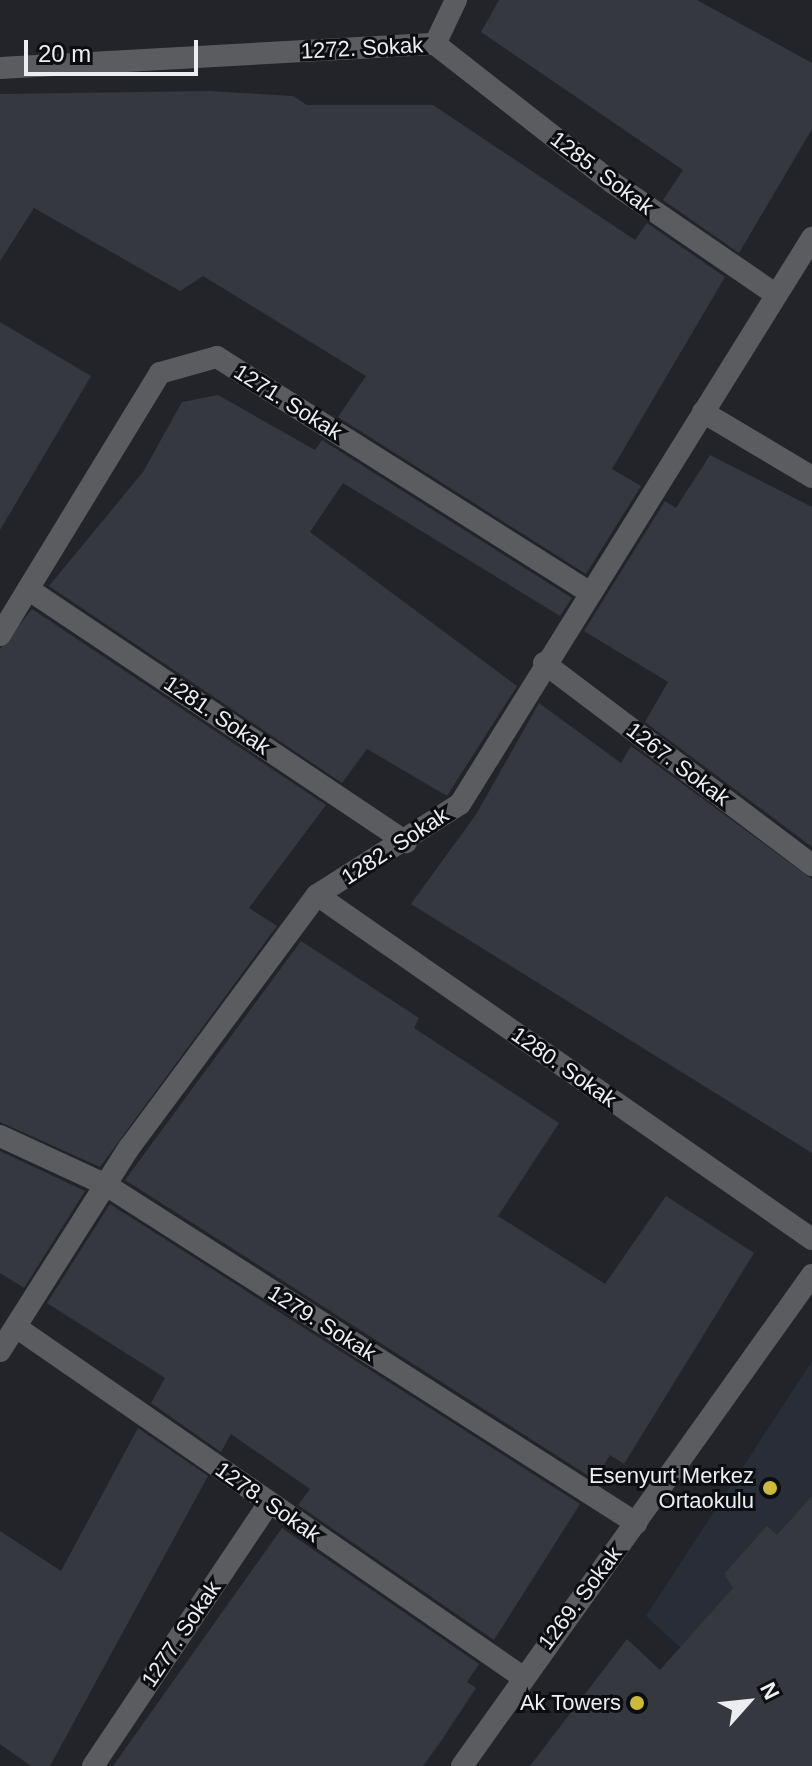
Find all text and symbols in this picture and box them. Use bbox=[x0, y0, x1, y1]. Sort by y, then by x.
scale bar bbox=[28, 24, 202, 74]
street label: 1272. Sokak bbox=[300, 32, 424, 64]
text: 20 m bbox=[38, 40, 91, 67]
street label: 1285. Sokak bbox=[545, 126, 659, 220]
street label: 1271. Sokak bbox=[229, 358, 347, 446]
street label: 1281. Sokak bbox=[159, 670, 275, 760]
street label: 1267. Sokak bbox=[621, 717, 735, 811]
street label: 1282. Sokak bbox=[337, 802, 453, 890]
street label: 1280. Sokak bbox=[506, 1021, 622, 1113]
street label: 1279. Sokak bbox=[263, 1279, 381, 1367]
street label: 1278. Sokak bbox=[210, 1456, 326, 1548]
place label: Esenyurt Merkez Ortaokulu bbox=[589, 1462, 754, 1514]
marker: Esenyurt Merkez Ortaokulu bbox=[761, 1479, 779, 1497]
street label: 1269. Sokak bbox=[533, 1541, 627, 1655]
street label: 1277. Sokak bbox=[136, 1576, 226, 1692]
north arrow bbox=[708, 1662, 788, 1742]
text: N bbox=[755, 1678, 785, 1704]
place label: Ak Towers bbox=[520, 1690, 621, 1716]
marker: Ak Towers bbox=[628, 1694, 646, 1712]

